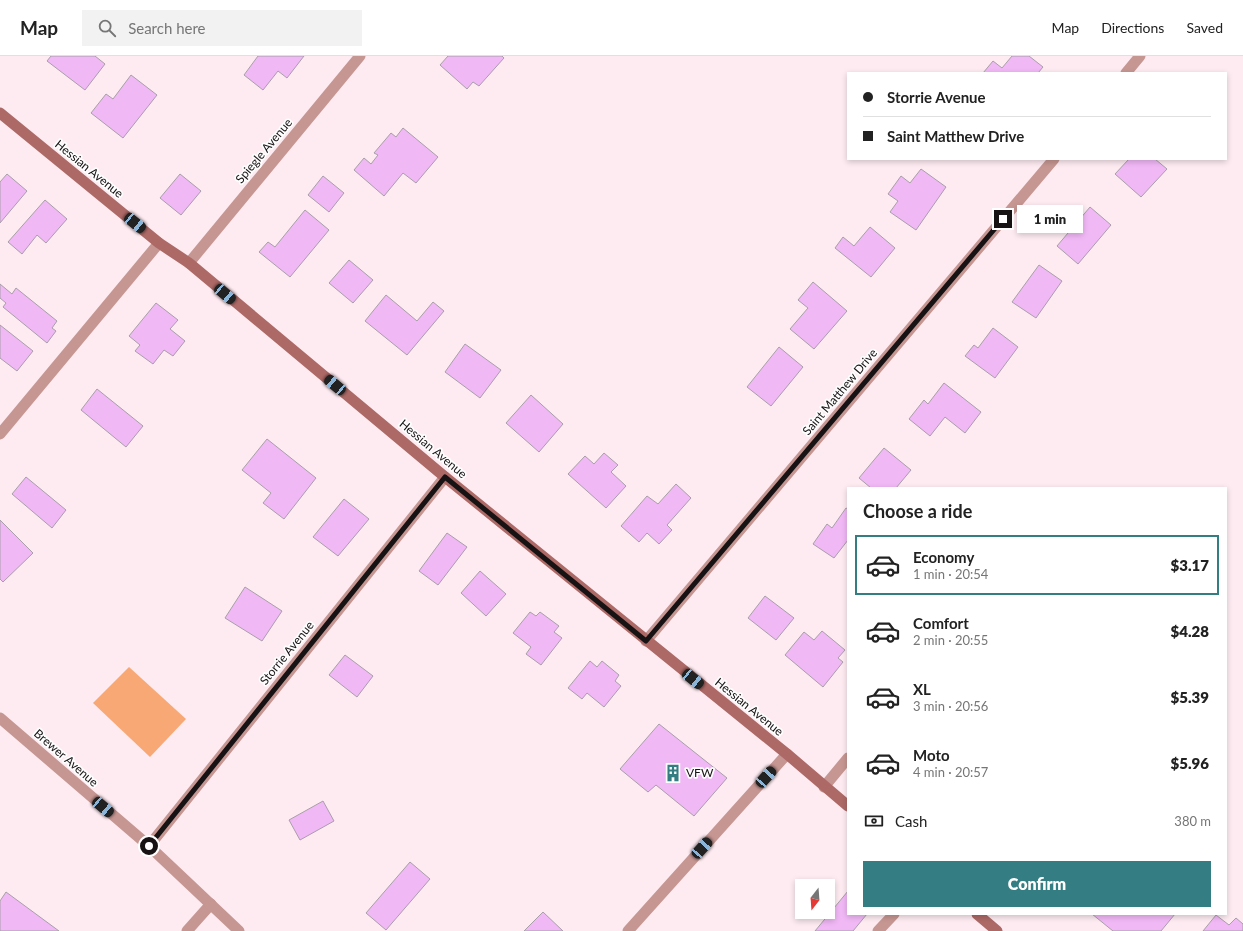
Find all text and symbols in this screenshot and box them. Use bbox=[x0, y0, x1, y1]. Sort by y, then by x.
search box bbox=[82, 10, 362, 46]
text: Map bbox=[20, 16, 58, 39]
icon: search bbox=[96, 17, 118, 39]
text: Search here bbox=[128, 19, 206, 37]
text: Map bbox=[1052, 19, 1079, 36]
text: Directions bbox=[1101, 19, 1164, 36]
text: Saved bbox=[1186, 19, 1223, 36]
text: Storrie Avenue bbox=[887, 88, 986, 106]
street label: Spiegle Avenue bbox=[232, 115, 295, 186]
text: Saint Matthew Drive bbox=[887, 127, 1024, 145]
street label: Hessian Avenue bbox=[52, 136, 127, 201]
callout: 1 min bbox=[1017, 205, 1083, 233]
route end bbox=[994, 210, 1012, 228]
car bbox=[122, 211, 148, 235]
text: 1 min bbox=[1034, 211, 1066, 227]
car bbox=[212, 282, 238, 306]
street label: Saint Matthew Drive bbox=[799, 345, 880, 438]
car bbox=[322, 373, 348, 397]
street label: Hessian Avenue bbox=[396, 416, 470, 481]
text: Choose a ride bbox=[863, 500, 972, 522]
icon: car bbox=[865, 547, 901, 583]
text: Economy bbox=[913, 548, 974, 566]
text: $3.17 bbox=[1171, 556, 1209, 574]
text: 1 min · 20:54 bbox=[913, 566, 988, 582]
icon: car bbox=[865, 613, 901, 649]
text: Comfort bbox=[913, 614, 969, 632]
street label: Storrie Avenue bbox=[256, 618, 317, 688]
text: $4.28 bbox=[1171, 622, 1209, 640]
text: 2 min · 20:55 bbox=[913, 632, 988, 648]
car bbox=[680, 667, 706, 691]
street label: Hessian Avenue bbox=[712, 674, 787, 739]
icon: car bbox=[865, 679, 901, 715]
text: XL bbox=[913, 680, 931, 698]
text: $5.39 bbox=[1171, 688, 1209, 706]
text: 3 min · 20:56 bbox=[913, 698, 988, 714]
street label: Brewer Avenue bbox=[31, 726, 102, 790]
icon: car bbox=[865, 745, 901, 781]
text: Moto bbox=[913, 746, 950, 764]
text: $5.96 bbox=[1171, 754, 1209, 772]
building icon: VFW bbox=[663, 763, 683, 783]
car bbox=[754, 764, 778, 790]
text: 4 min · 20:57 bbox=[913, 764, 988, 780]
place label: VFW bbox=[686, 765, 714, 780]
car bbox=[90, 795, 116, 819]
icon: cash bbox=[863, 810, 885, 832]
text: Cash bbox=[895, 812, 927, 830]
text: 380 m bbox=[1174, 813, 1211, 829]
car bbox=[690, 835, 714, 861]
route start bbox=[140, 837, 158, 855]
button: Confirm bbox=[863, 861, 1211, 907]
north arrow bbox=[795, 879, 835, 919]
map controls bbox=[795, 879, 835, 919]

